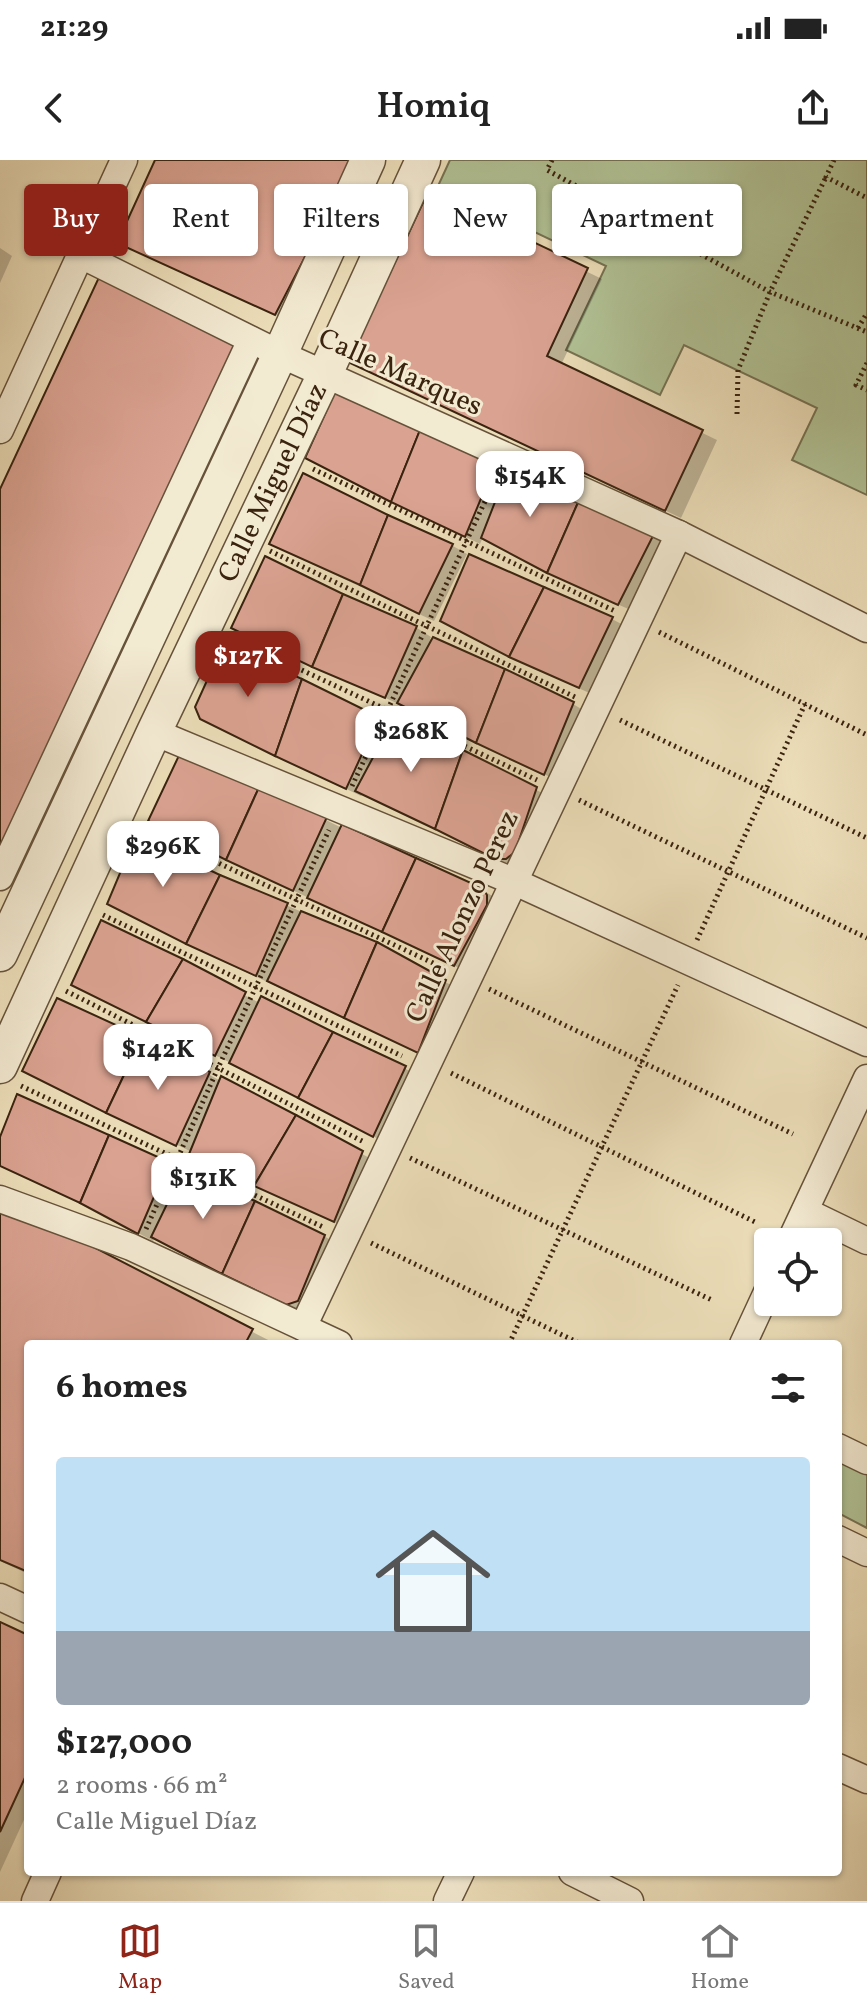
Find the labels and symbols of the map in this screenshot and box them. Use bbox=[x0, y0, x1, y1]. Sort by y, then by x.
street label: Calle Marques bbox=[312, 319, 488, 427]
street label: Calle Miguel Díaz bbox=[209, 377, 337, 589]
pin: $154K bbox=[474, 451, 586, 519]
pin: $127K bbox=[192, 631, 304, 699]
pin: $268K bbox=[355, 706, 467, 774]
street label: Calle Alonzo Perez bbox=[397, 804, 529, 1030]
pin: $296K bbox=[107, 821, 219, 889]
pin: $142K bbox=[102, 1024, 214, 1092]
pin: $131K bbox=[147, 1153, 259, 1221]

